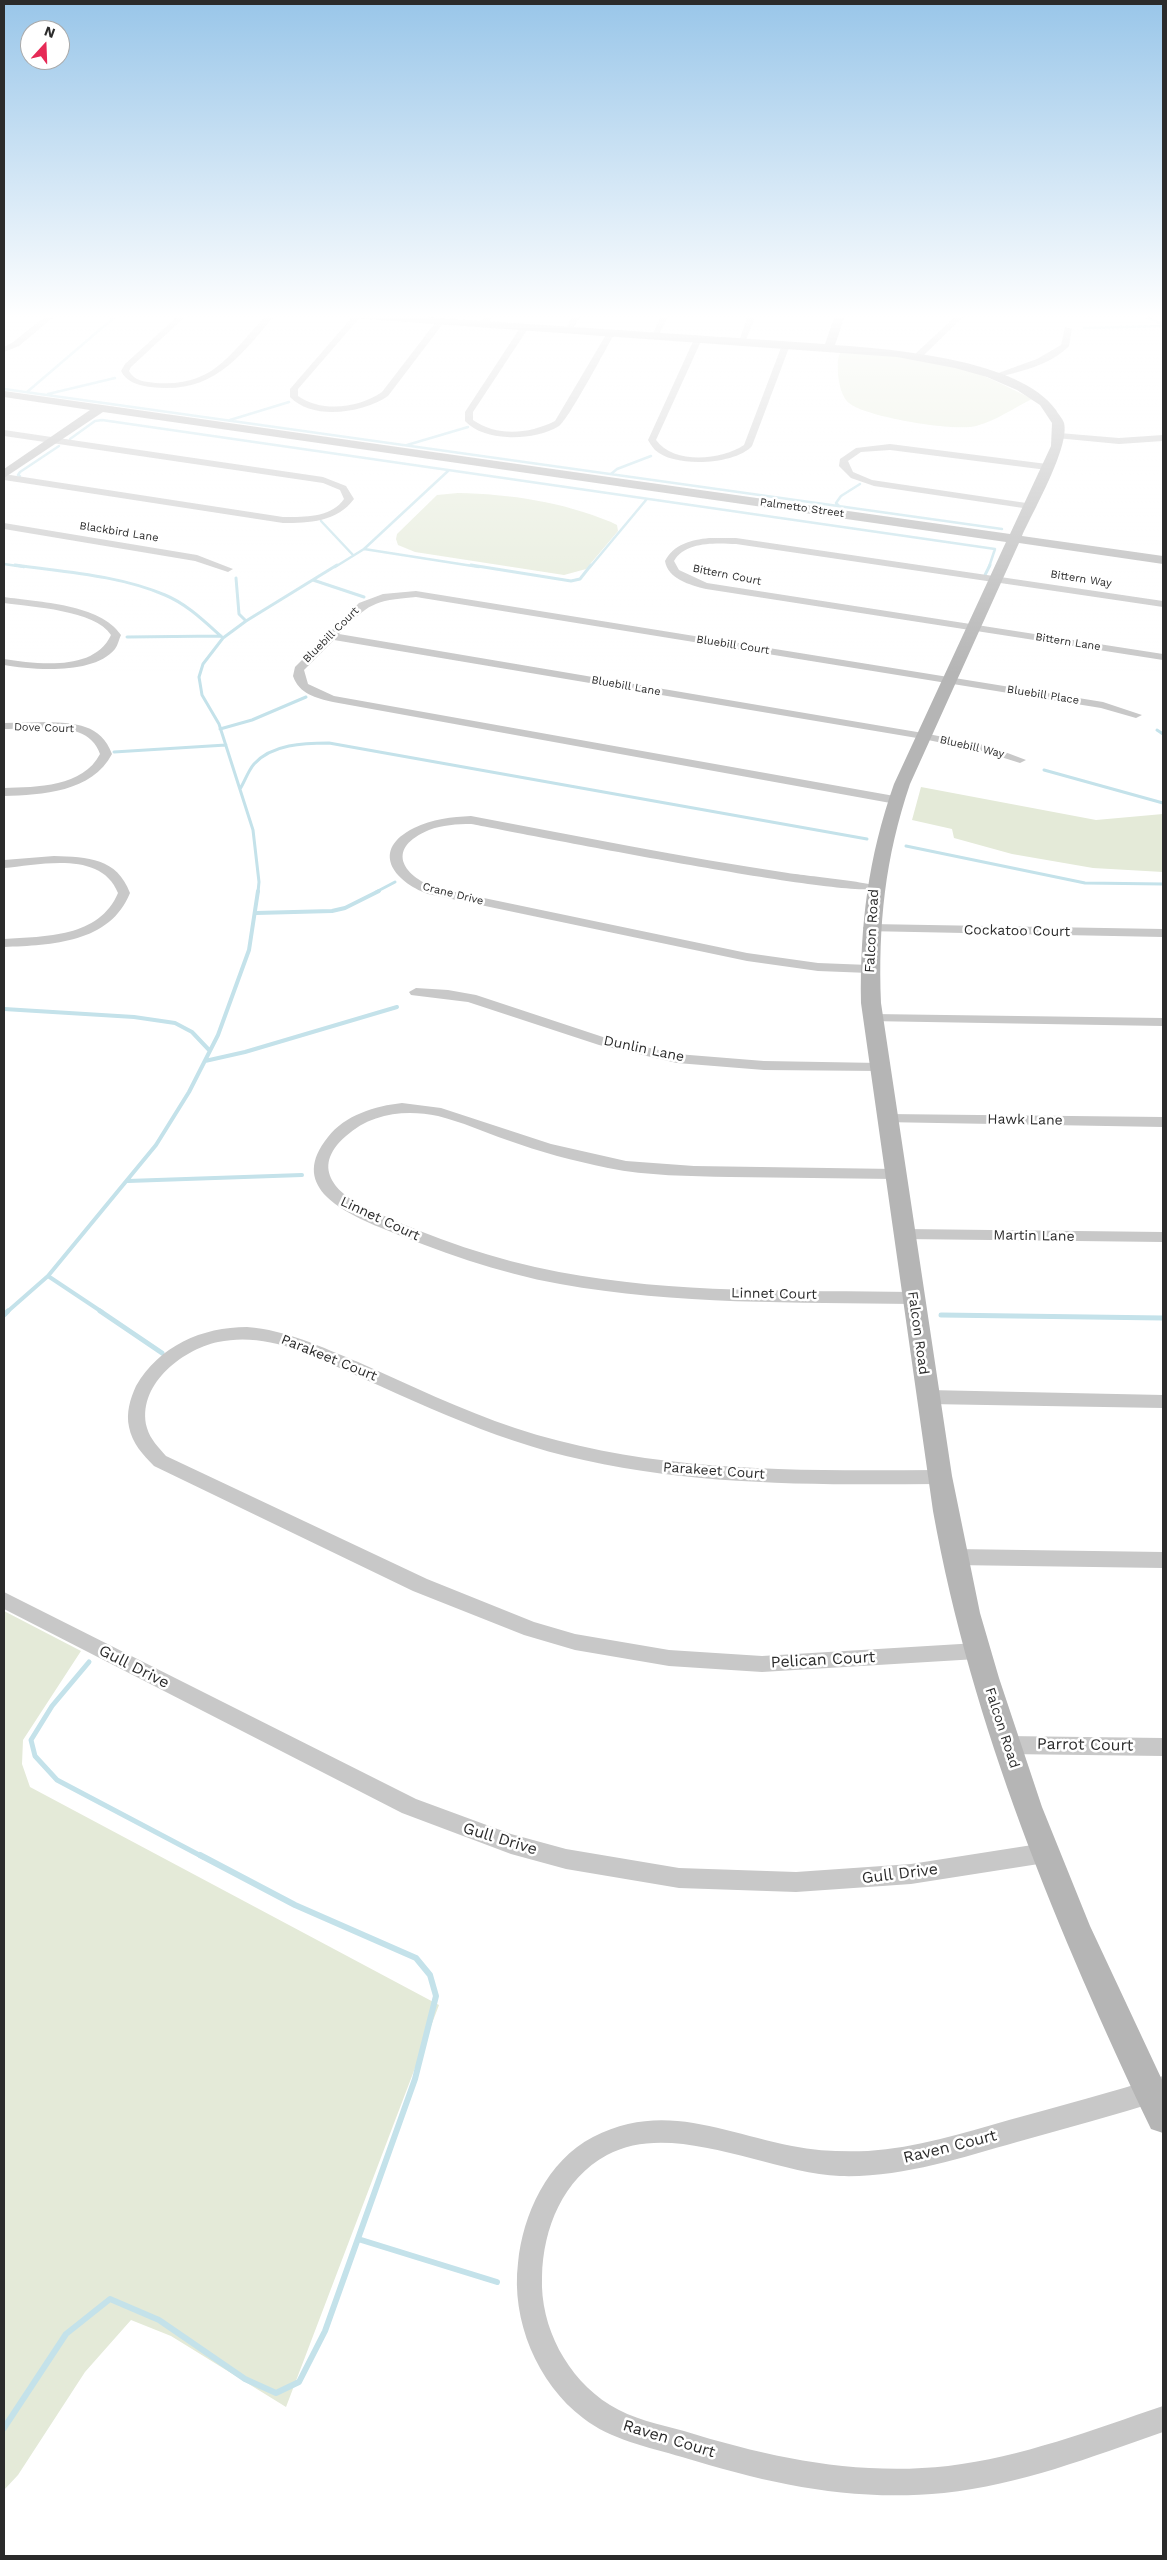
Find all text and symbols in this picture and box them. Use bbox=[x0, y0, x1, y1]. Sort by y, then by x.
north arrow bbox=[20, 20, 70, 70]
text: N bbox=[42, 23, 57, 41]
street label: Palmetto Street bbox=[759, 496, 845, 520]
street label: Blackbird Lane bbox=[79, 519, 159, 545]
street label: Bittern Court bbox=[692, 562, 762, 588]
street label: Bittern Way bbox=[1049, 568, 1113, 590]
street label: Bluebill Court bbox=[300, 604, 362, 666]
street label: Bittern Lane bbox=[1034, 630, 1102, 654]
street label: Bluebill Court bbox=[696, 633, 770, 657]
street label: Bluebill Lane bbox=[590, 673, 662, 699]
street label: Bluebill Place bbox=[1006, 683, 1080, 707]
street label: Dove Court bbox=[14, 720, 74, 736]
street label: Bluebill Way bbox=[939, 733, 1005, 761]
street label: Crane Drive bbox=[421, 880, 485, 908]
street label: Falcon Road bbox=[861, 889, 883, 973]
street label: Cockatoo Court bbox=[964, 922, 1070, 940]
street label: Dunlin Lane bbox=[602, 1032, 686, 1066]
street label: Hawk Lane bbox=[987, 1111, 1063, 1129]
street label: Linnet Court bbox=[338, 1193, 422, 1245]
street label: Martin Lane bbox=[993, 1227, 1075, 1245]
street label: Linnet Court bbox=[731, 1285, 817, 1303]
street label: Falcon Road bbox=[904, 1290, 932, 1376]
street label: Parakeet Court bbox=[279, 1331, 379, 1385]
street label: Parakeet Court bbox=[663, 1459, 765, 1483]
street label: Gull Drive bbox=[96, 1641, 172, 1693]
street label: Pelican Court bbox=[770, 1648, 876, 1672]
street label: Falcon Road bbox=[981, 1686, 1023, 1770]
street label: Parrot Court bbox=[1037, 1735, 1133, 1755]
street label: Gull Drive bbox=[461, 1819, 539, 1859]
street label: Gull Drive bbox=[861, 1860, 939, 1888]
street label: Raven Court bbox=[901, 2126, 999, 2168]
street label: Raven Court bbox=[621, 2416, 717, 2462]

